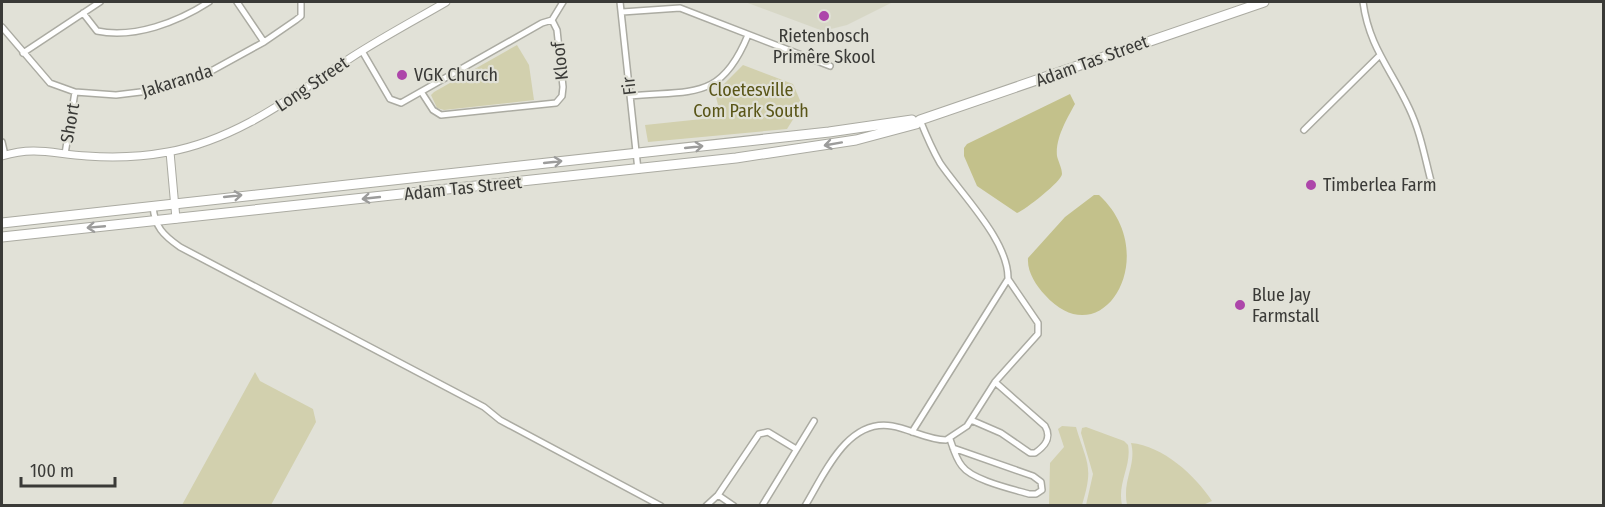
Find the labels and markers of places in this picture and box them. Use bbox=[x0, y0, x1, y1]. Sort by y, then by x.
marker: Rietenbosch Primêre Skool bbox=[817, 9, 831, 23]
place label: Rietenbosch Primêre Skool bbox=[773, 25, 875, 68]
place label: VGK Church bbox=[414, 64, 498, 86]
marker: VGK Church bbox=[395, 68, 409, 82]
place label: Timberlea Farm bbox=[1323, 174, 1437, 196]
marker: Timberlea Farm bbox=[1304, 178, 1318, 192]
place label: Blue Jay Farmstall bbox=[1252, 284, 1320, 327]
marker: Blue Jay Farmstall bbox=[1233, 298, 1247, 312]

